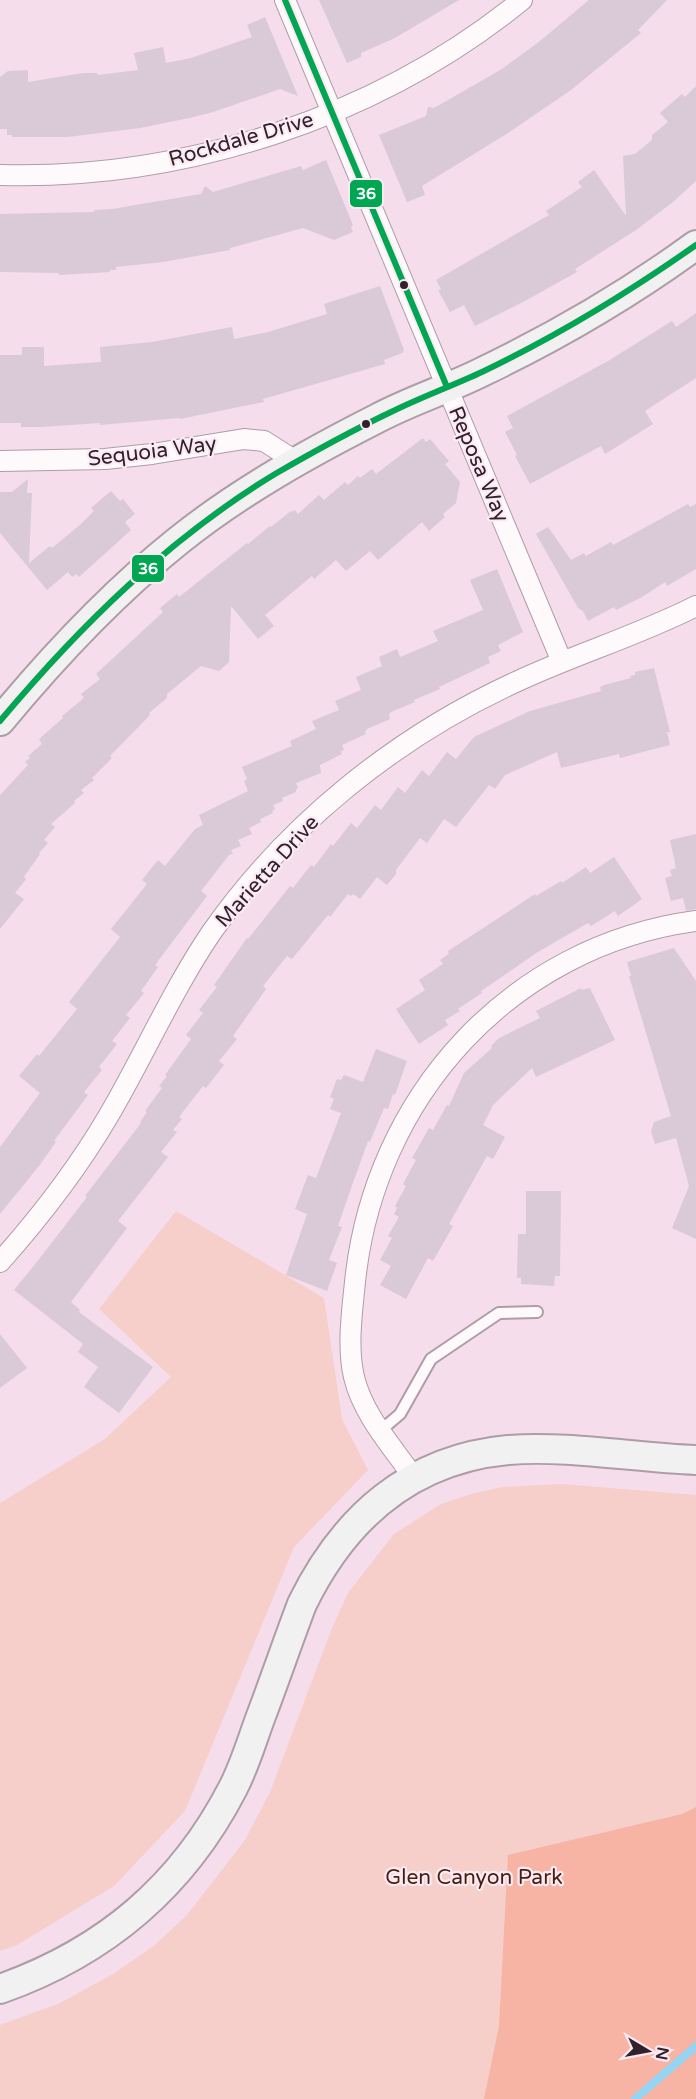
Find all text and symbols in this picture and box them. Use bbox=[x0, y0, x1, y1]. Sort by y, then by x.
street label: Rockdale Drive bbox=[166, 107, 317, 172]
line badge: 36 bbox=[349, 179, 383, 208]
text: 36 bbox=[356, 184, 376, 204]
unlabelled marker bbox=[398, 279, 410, 291]
street label: Reposa Way bbox=[443, 402, 514, 526]
unlabelled marker bbox=[360, 418, 372, 430]
street label: Sequoia Way bbox=[86, 431, 218, 472]
line badge: 36 bbox=[131, 554, 165, 583]
text: 36 bbox=[138, 559, 158, 579]
street label: Marietta Drive bbox=[210, 810, 324, 933]
park label: Glen Canyon Park bbox=[385, 1865, 563, 1890]
north arrow bbox=[618, 2021, 678, 2081]
text: N bbox=[651, 2045, 673, 2061]

